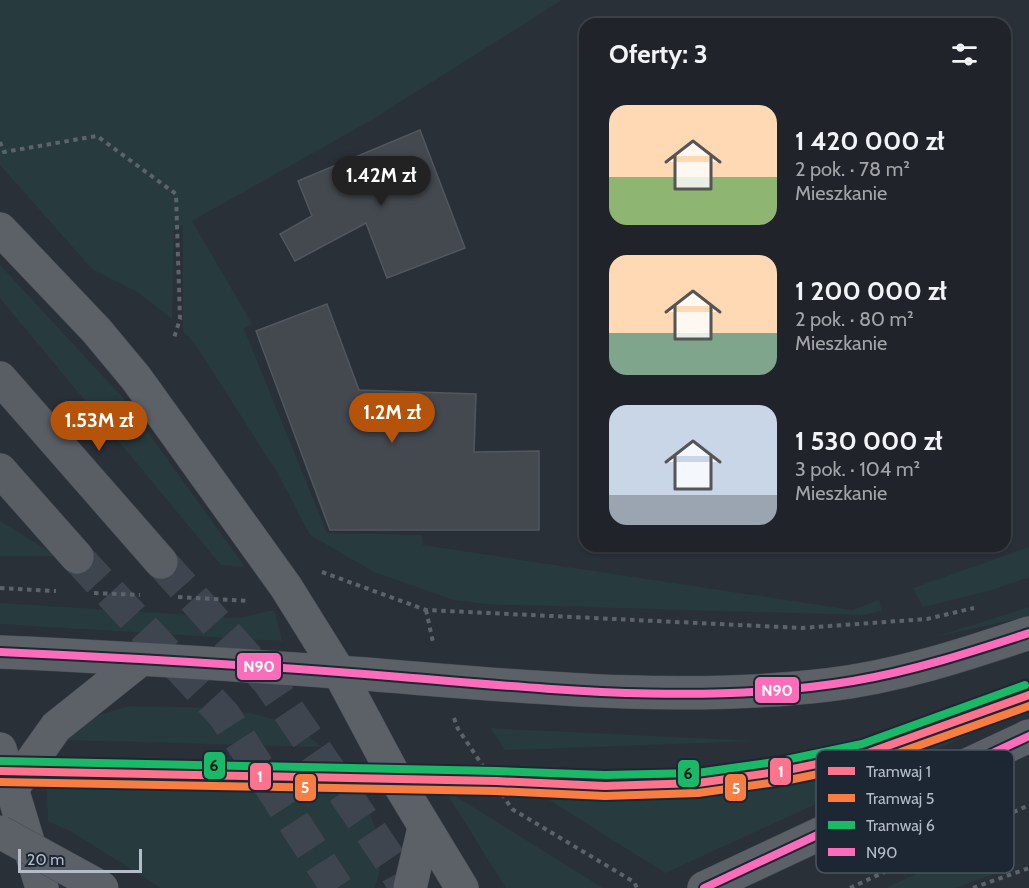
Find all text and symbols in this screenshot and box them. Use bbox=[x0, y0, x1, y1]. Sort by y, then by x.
text: Oferty: 3 bbox=[609, 38, 708, 70]
icon: filters bbox=[948, 38, 981, 71]
text: 1 420 000 zł bbox=[795, 125, 944, 157]
icon: home bbox=[657, 129, 729, 201]
pin: 1.42M zł bbox=[319, 156, 443, 207]
text: 2 pok. · 78 m² bbox=[795, 157, 910, 181]
text: 1.42M zł bbox=[346, 163, 416, 187]
text: Mieszkanie bbox=[795, 181, 887, 205]
text: 1 200 000 zł bbox=[795, 275, 947, 307]
icon: home bbox=[657, 279, 729, 351]
text: 2 pok. · 80 m² bbox=[795, 307, 914, 331]
text: Mieszkanie bbox=[795, 331, 887, 355]
pin: 1.2M zł bbox=[337, 393, 447, 444]
text: 1.2M zł bbox=[363, 400, 421, 424]
pin: 1.53M zł bbox=[37, 401, 161, 452]
text: 1.53M zł bbox=[64, 408, 134, 432]
text: 1 530 000 zł bbox=[795, 425, 943, 457]
icon: home bbox=[657, 429, 729, 501]
text: 3 pok. · 104 m² bbox=[795, 457, 920, 481]
text: Mieszkanie bbox=[795, 481, 887, 505]
line badge: N90 bbox=[236, 652, 282, 681]
text: N90 bbox=[243, 657, 275, 676]
line badge: N90 bbox=[754, 676, 800, 704]
text: N90 bbox=[761, 681, 793, 700]
legend bbox=[816, 750, 1014, 873]
line badge: 6 bbox=[203, 751, 226, 780]
text: 6 bbox=[210, 756, 219, 775]
line badge: 1 bbox=[769, 757, 792, 786]
line badge: 6 bbox=[677, 759, 700, 788]
line badge: 1 bbox=[249, 762, 272, 791]
text: 1 bbox=[778, 762, 784, 781]
text: Tramwaj 1 bbox=[866, 762, 931, 781]
text: 6 bbox=[684, 764, 693, 783]
text: 1 bbox=[257, 767, 263, 786]
line badge: 5 bbox=[294, 773, 317, 802]
line badge: 5 bbox=[724, 773, 747, 802]
text: 5 bbox=[301, 778, 309, 797]
text: 5 bbox=[732, 779, 740, 798]
text: Tramwaj 5 bbox=[866, 789, 935, 808]
text: Tramwaj 6 bbox=[866, 816, 935, 835]
text: N90 bbox=[866, 843, 898, 862]
scale bar bbox=[18, 846, 142, 874]
text: 20 m bbox=[27, 850, 64, 869]

